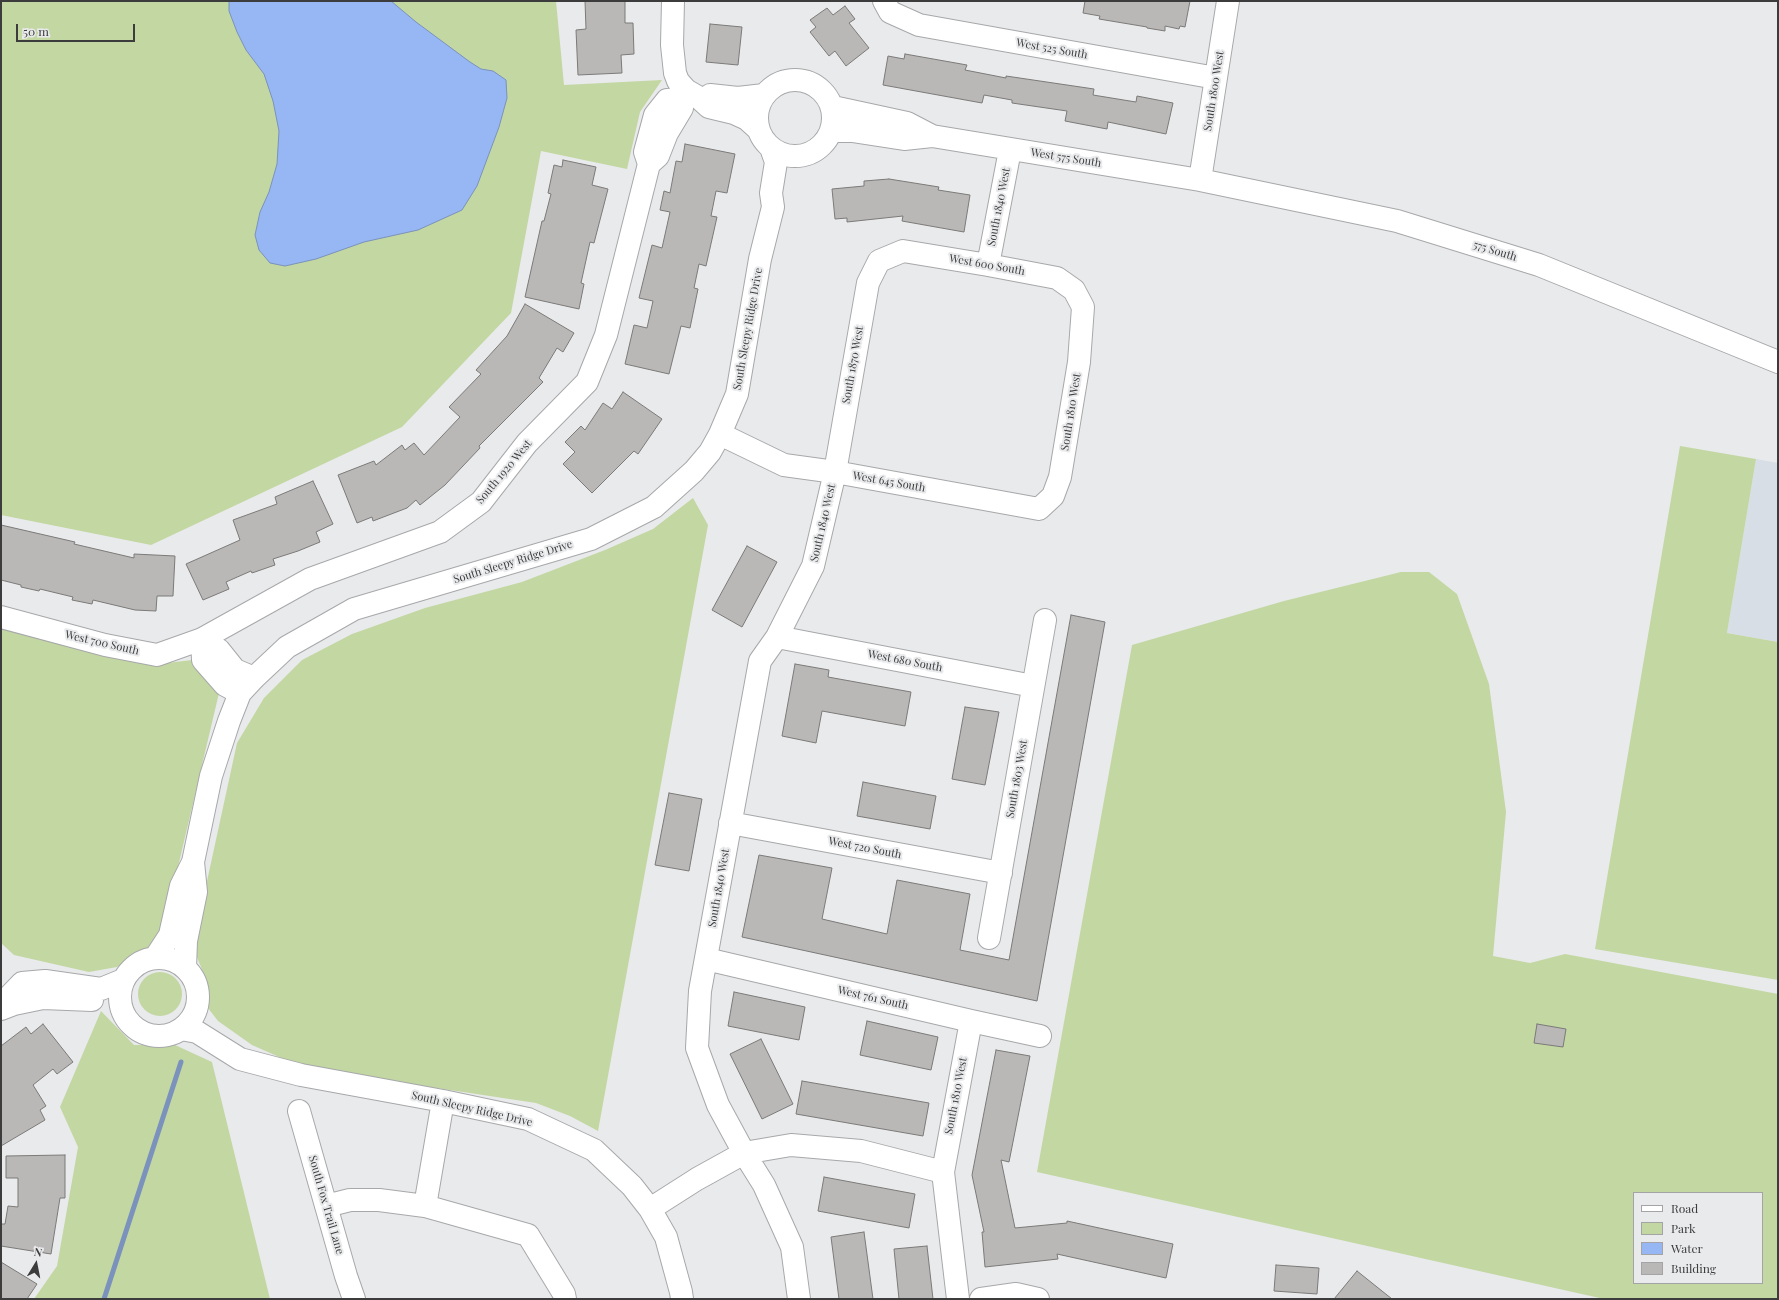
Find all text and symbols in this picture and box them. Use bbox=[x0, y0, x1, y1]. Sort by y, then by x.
scale bar bbox=[18, 16, 137, 42]
text: 50 m bbox=[23, 23, 49, 39]
street label: West 525 South bbox=[1015, 36, 1089, 62]
street label: South 1800 West bbox=[1201, 50, 1227, 132]
street label: West 575 South bbox=[1030, 146, 1102, 170]
street label: South 1840 West bbox=[985, 167, 1013, 247]
street label: 575 South bbox=[1472, 238, 1518, 264]
street label: West 600 South bbox=[948, 252, 1026, 278]
street label: South Sleepy Ridge Drive bbox=[731, 267, 765, 391]
street label: South 1870 West bbox=[840, 325, 866, 405]
street label: South 1810 West bbox=[1058, 372, 1084, 452]
street label: South 1920 West bbox=[473, 437, 535, 507]
street label: West 645 South bbox=[852, 469, 926, 495]
street label: South 1840 West bbox=[808, 483, 838, 563]
street label: South Sleepy Ridge Drive bbox=[452, 538, 574, 586]
street label: West 700 South bbox=[64, 628, 140, 658]
street label: West 680 South bbox=[867, 647, 943, 675]
street label: South 1803 West bbox=[1004, 739, 1030, 819]
street label: West 720 South bbox=[827, 834, 903, 862]
street label: South 1840 West bbox=[706, 848, 732, 928]
street label: West 761 South bbox=[836, 983, 910, 1013]
street label: South 1810 West bbox=[942, 1056, 970, 1136]
street label: South Sleepy Ridge Drive bbox=[410, 1089, 534, 1129]
street label: South Fox Trail Lane bbox=[306, 1154, 346, 1256]
legend bbox=[1633, 1192, 1763, 1284]
text: Road bbox=[1671, 1200, 1698, 1216]
text: Park bbox=[1671, 1220, 1696, 1236]
text: Water bbox=[1671, 1240, 1703, 1256]
north arrow bbox=[16, 1244, 56, 1284]
text: N bbox=[33, 1244, 43, 1260]
text: Building bbox=[1671, 1260, 1716, 1276]

